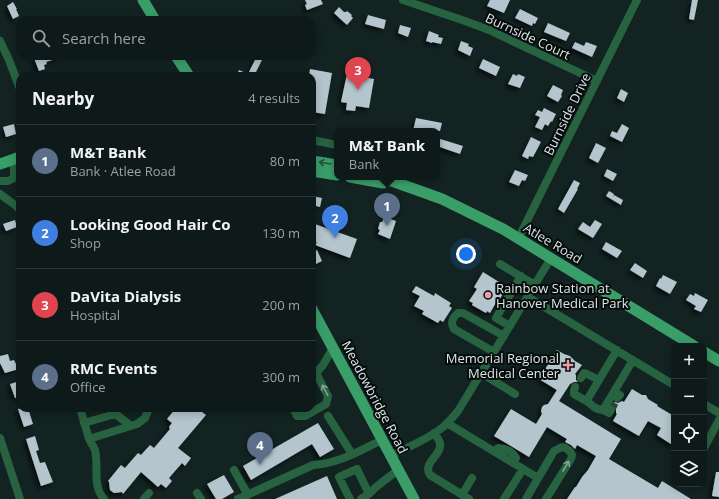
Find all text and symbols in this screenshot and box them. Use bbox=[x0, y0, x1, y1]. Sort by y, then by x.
street label: Burnside Court bbox=[483, 8, 574, 64]
search box bbox=[16, 16, 316, 60]
icon: search bbox=[30, 27, 52, 49]
text: Search here bbox=[62, 28, 146, 48]
pin: 3 bbox=[345, 57, 371, 90]
street label: Burnside Drive bbox=[539, 70, 595, 158]
text: Nearby bbox=[32, 87, 94, 110]
text: 4 results bbox=[248, 89, 300, 107]
popup bbox=[334, 128, 440, 180]
text: M&T Bank bbox=[349, 135, 425, 155]
text: M&T Bank bbox=[70, 142, 146, 162]
text: 1 bbox=[41, 152, 49, 170]
text: 80 m bbox=[270, 152, 300, 170]
text: Bank bbox=[349, 155, 379, 173]
one-way arrow bbox=[318, 159, 331, 167]
text: Bank · Atlee Road bbox=[70, 162, 176, 180]
pin: 1 bbox=[374, 193, 400, 226]
pin: 2 bbox=[322, 205, 348, 238]
text: Looking Good Hair Co bbox=[70, 214, 231, 234]
street label: Atlee Road bbox=[520, 219, 586, 267]
text: 2 bbox=[41, 224, 49, 242]
text: 130 m bbox=[262, 224, 300, 242]
text: Shop bbox=[70, 234, 101, 252]
your location bbox=[456, 244, 476, 264]
place label: Rainbow Station at Hanover Medical Park bbox=[496, 279, 629, 312]
text: DaVita Dialysis bbox=[70, 286, 181, 306]
marker: Rainbow Station at Hanover Medical Park bbox=[483, 290, 493, 300]
text: 3 bbox=[41, 296, 49, 314]
text: 200 m bbox=[262, 296, 300, 314]
text: Hospital bbox=[70, 306, 120, 324]
street label: Meadowbridge Road bbox=[338, 337, 412, 457]
map controls bbox=[671, 343, 707, 487]
button: + bbox=[671, 343, 707, 379]
place label: Memorial Regional Medical Center bbox=[446, 349, 560, 382]
text: RMC Events bbox=[70, 358, 157, 378]
marker: Memorial Regional Medical Center bbox=[562, 359, 574, 371]
text: 4 bbox=[41, 368, 49, 386]
text: 300 m bbox=[262, 368, 300, 386]
text: Office bbox=[70, 378, 106, 396]
button: − bbox=[671, 379, 707, 415]
one-way arrow bbox=[321, 384, 328, 396]
button: locate bbox=[671, 415, 707, 451]
pin: 4 bbox=[247, 432, 273, 465]
button: layers bbox=[671, 451, 707, 487]
one-way arrow bbox=[563, 460, 571, 472]

